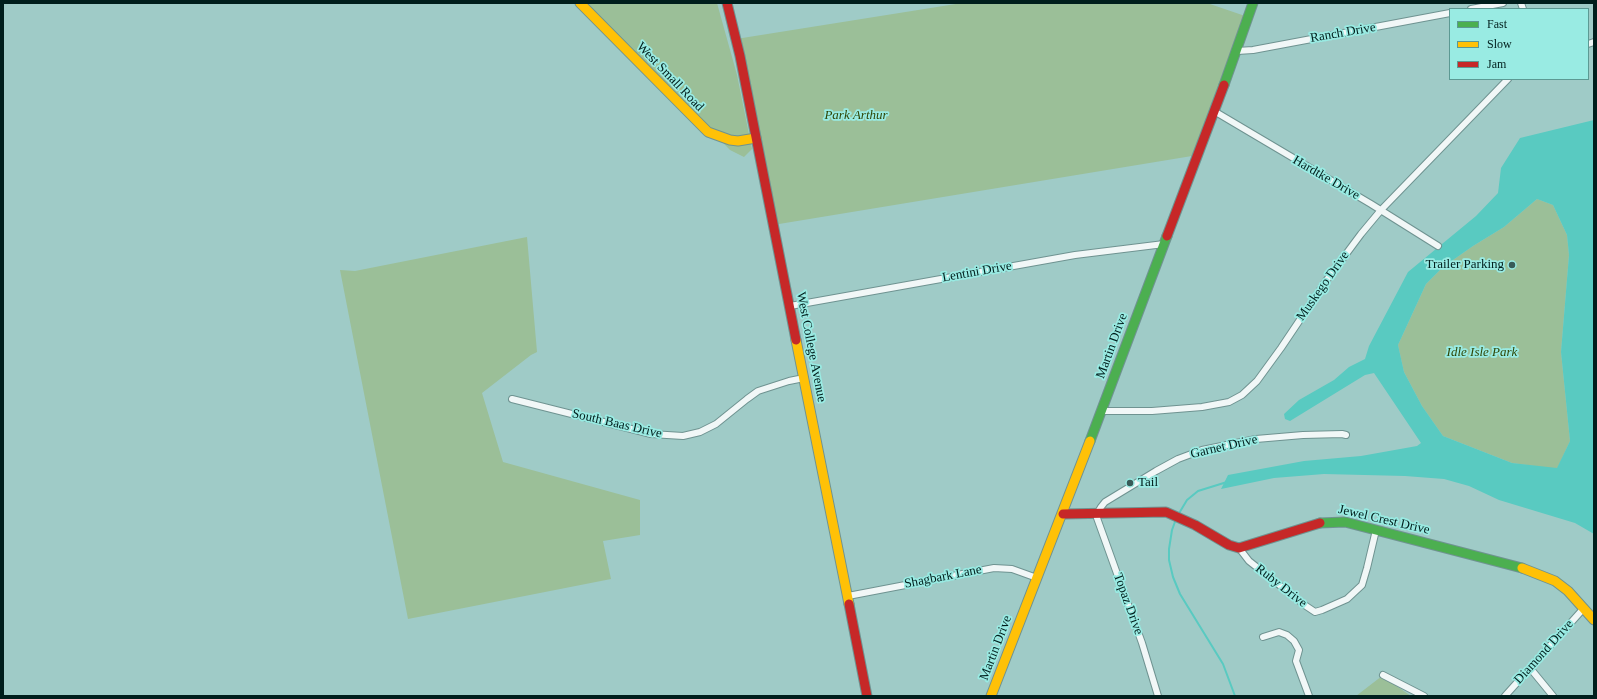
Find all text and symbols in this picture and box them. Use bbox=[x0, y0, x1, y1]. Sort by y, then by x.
legend bbox=[1449, 8, 1589, 80]
text: Fast bbox=[1487, 17, 1507, 31]
street label: Ranch Drive bbox=[1309, 20, 1377, 46]
text: Slow bbox=[1487, 37, 1512, 51]
street label: West Small Road bbox=[633, 39, 707, 115]
text: Jam bbox=[1487, 57, 1506, 71]
park label: Park Arthur bbox=[824, 108, 888, 124]
street label: Hardtke Drive bbox=[1290, 153, 1362, 203]
street label: Muskego Drive bbox=[1293, 248, 1353, 324]
place label: Trailer Parking bbox=[1425, 257, 1504, 273]
street label: Lentini Drive bbox=[941, 258, 1013, 286]
marker: Trailer Parking bbox=[1507, 260, 1517, 270]
street label: West College Avenue bbox=[793, 291, 829, 403]
street label: Martin Drive bbox=[1093, 311, 1131, 381]
park label: Idle Isle Park bbox=[1447, 345, 1517, 361]
street label: South Baas Drive bbox=[571, 406, 663, 442]
street label: Garnet Drive bbox=[1189, 432, 1259, 462]
place label: Tail bbox=[1138, 475, 1158, 491]
marker: Tail bbox=[1125, 478, 1135, 488]
street label: Jewel Crest Drive bbox=[1337, 502, 1431, 538]
street label: Ruby Drive bbox=[1252, 561, 1310, 611]
street label: Shagbark Lane bbox=[903, 562, 983, 592]
street label: Topaz Drive bbox=[1110, 571, 1146, 637]
street label: Martin Drive bbox=[976, 613, 1016, 683]
street label: Diamond Drive bbox=[1511, 617, 1577, 687]

